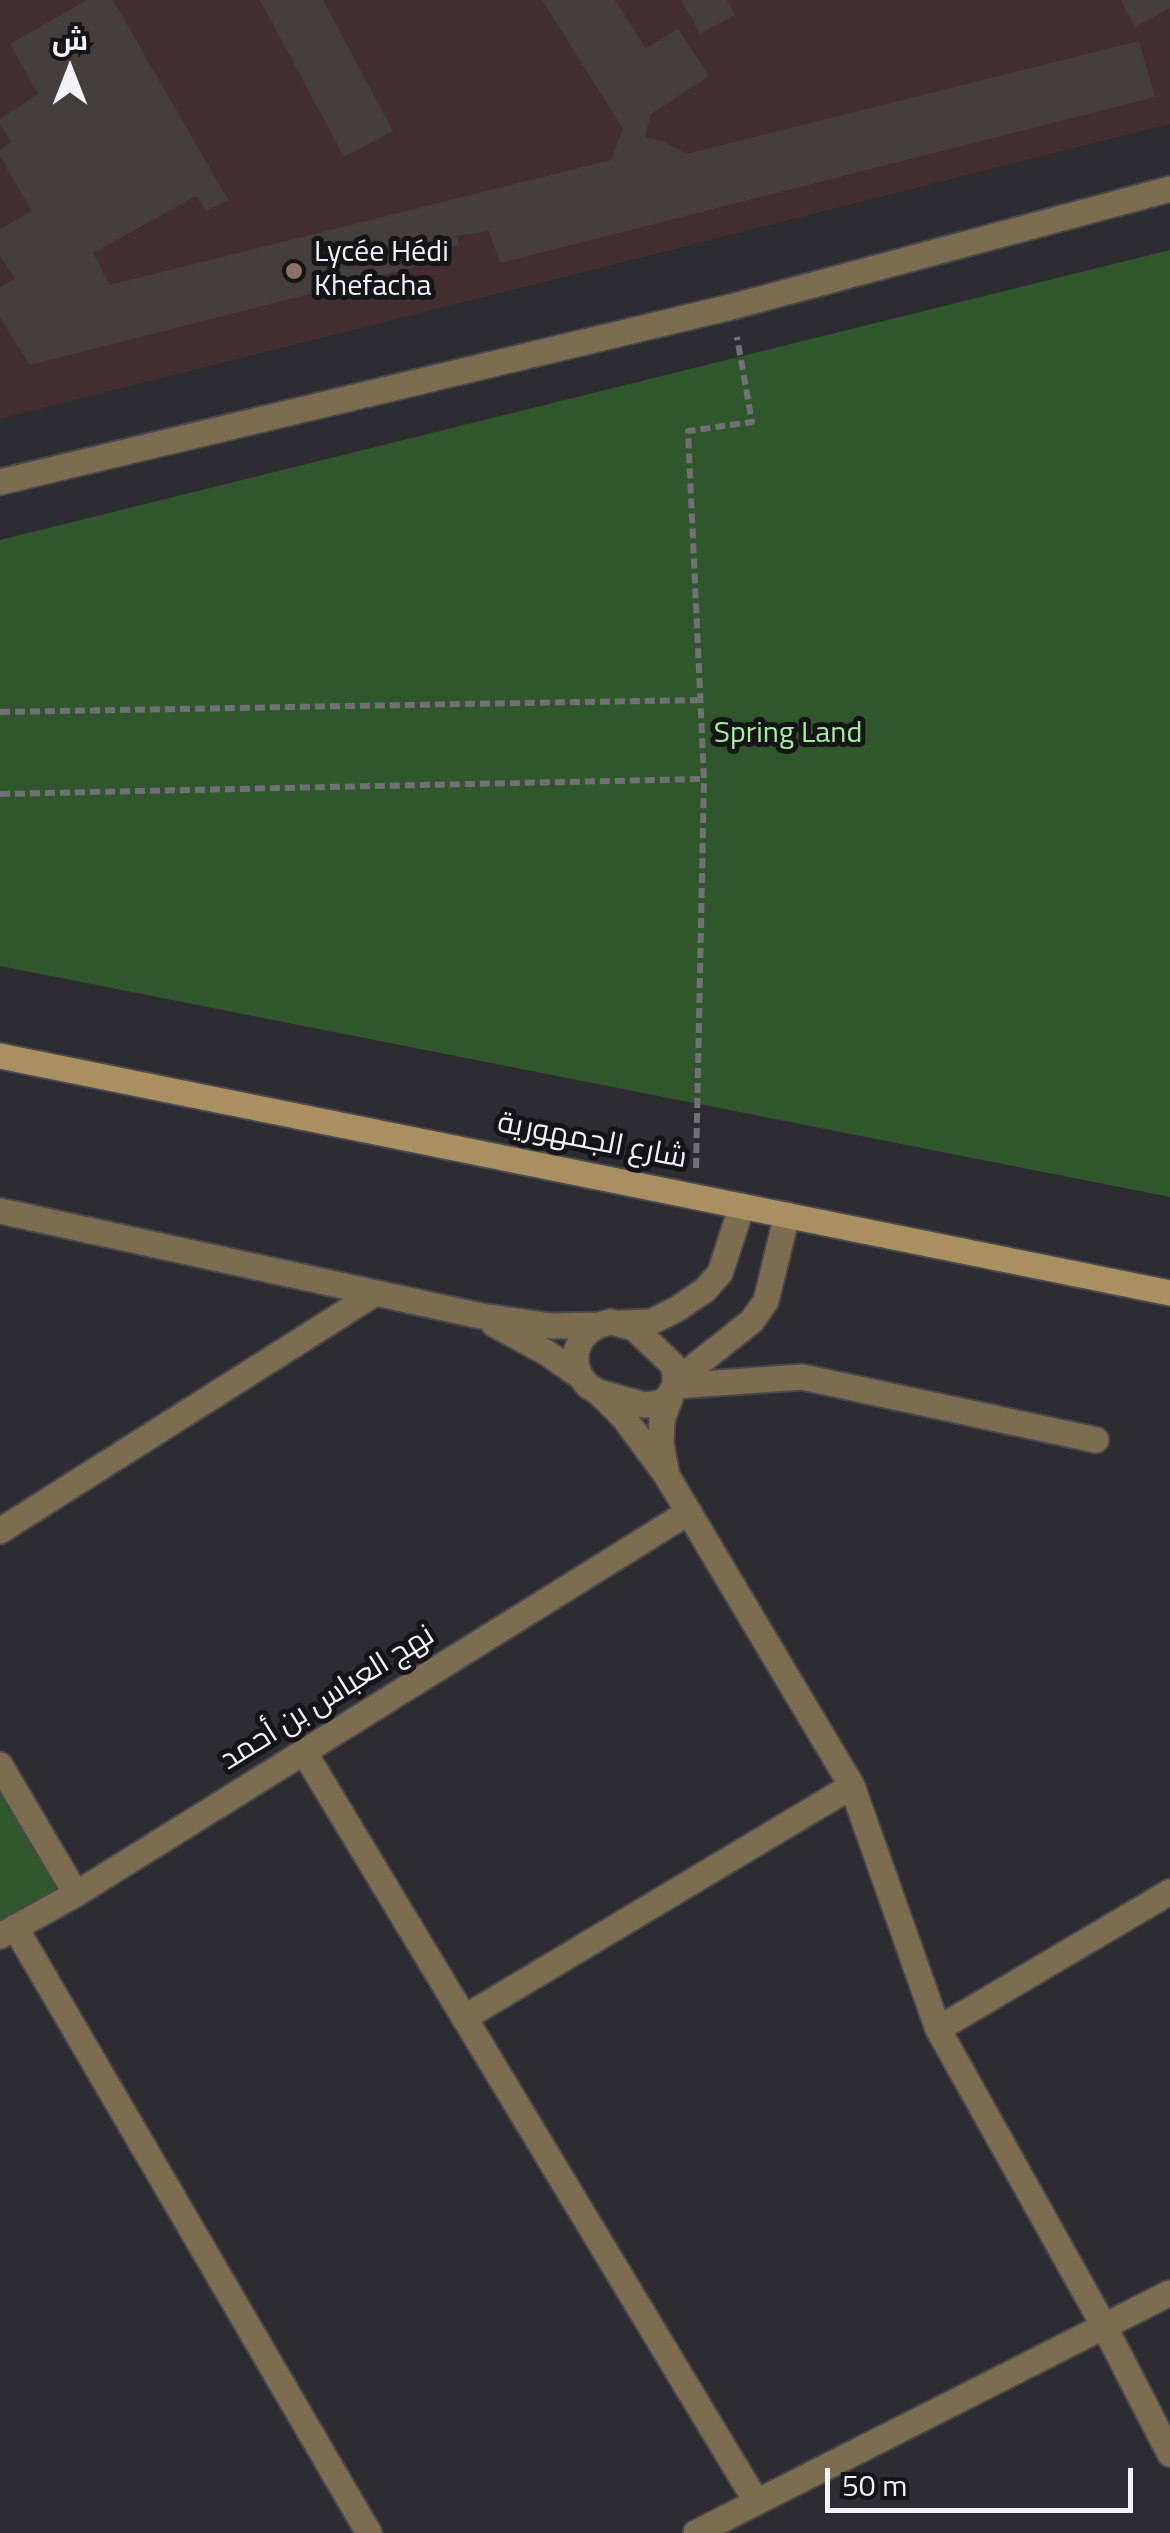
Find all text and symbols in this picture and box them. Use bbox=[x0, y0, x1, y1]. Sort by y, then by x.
text: ش bbox=[52, 18, 88, 61]
north arrow bbox=[20, 20, 120, 120]
place label: Lycée Hédi Khefacha bbox=[314, 236, 449, 306]
marker: Lycée Hédi Khefacha bbox=[283, 260, 305, 282]
park label: Spring Land bbox=[714, 717, 862, 753]
street label: شارع الجمهورية bbox=[494, 1106, 690, 1178]
street label: نهج العباس بن أحمد bbox=[214, 1619, 442, 1779]
scale bar bbox=[830, 2448, 1138, 2510]
text: 50 m bbox=[842, 2462, 907, 2508]

